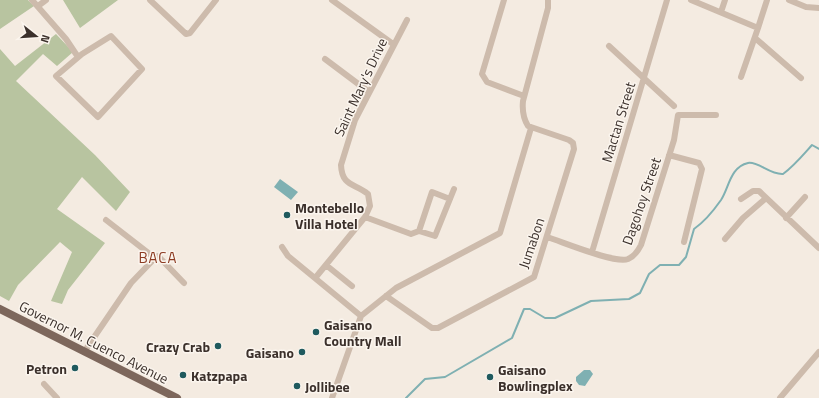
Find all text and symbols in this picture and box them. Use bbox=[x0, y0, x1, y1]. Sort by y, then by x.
north arrow bbox=[16, 16, 56, 56]
text: N bbox=[37, 33, 54, 45]
street label: Saint Mary's Drive bbox=[328, 34, 392, 140]
street label: Mactan Street bbox=[596, 79, 640, 165]
street label: Dagohoy Street bbox=[616, 154, 666, 248]
place label: Montebello Villa Hotel bbox=[295, 197, 364, 234]
marker: Montebello Villa Hotel bbox=[282, 210, 292, 220]
street label: Jumabon bbox=[513, 215, 549, 271]
district label: BACA bbox=[139, 246, 177, 269]
street label: Governor M. Cuenco Avenue bbox=[16, 295, 172, 389]
place label: Gaisano Country Mall bbox=[324, 314, 402, 351]
marker: Gaisano Country Mall bbox=[311, 327, 321, 337]
place label: Crazy Crab bbox=[146, 336, 210, 357]
marker: Crazy Crab bbox=[213, 341, 223, 351]
place label: Gaisano bbox=[246, 342, 294, 363]
marker: Gaisano bbox=[297, 347, 307, 357]
place label: Petron bbox=[26, 358, 67, 379]
place label: Gaisano Bowlingplex bbox=[498, 359, 573, 396]
marker: Petron bbox=[70, 363, 80, 373]
place label: Katzpapa bbox=[191, 365, 247, 386]
marker: Katzpapa bbox=[178, 370, 188, 380]
marker: Gaisano Bowlingplex bbox=[485, 372, 495, 382]
place label: Jollibee bbox=[305, 376, 350, 397]
marker: Jollibee bbox=[292, 381, 302, 391]

